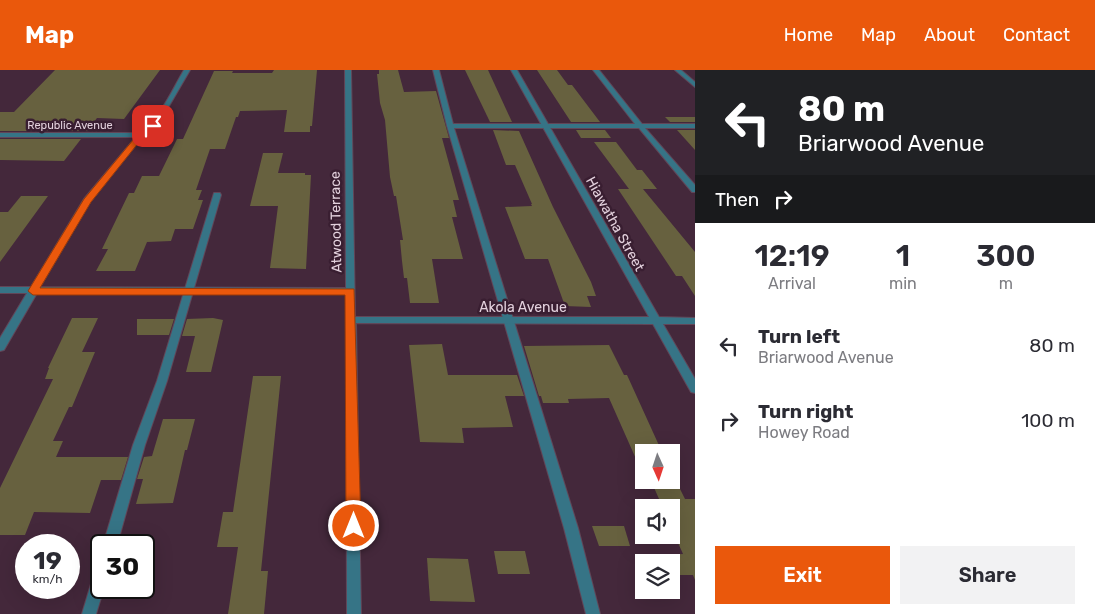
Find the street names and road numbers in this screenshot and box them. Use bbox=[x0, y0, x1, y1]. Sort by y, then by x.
street label: Republic Avenue bbox=[27, 119, 113, 132]
street label: Atwood Terrace bbox=[327, 171, 345, 273]
street label: Hiawatha Street bbox=[582, 174, 648, 275]
street label: Akola Avenue bbox=[479, 299, 567, 316]

